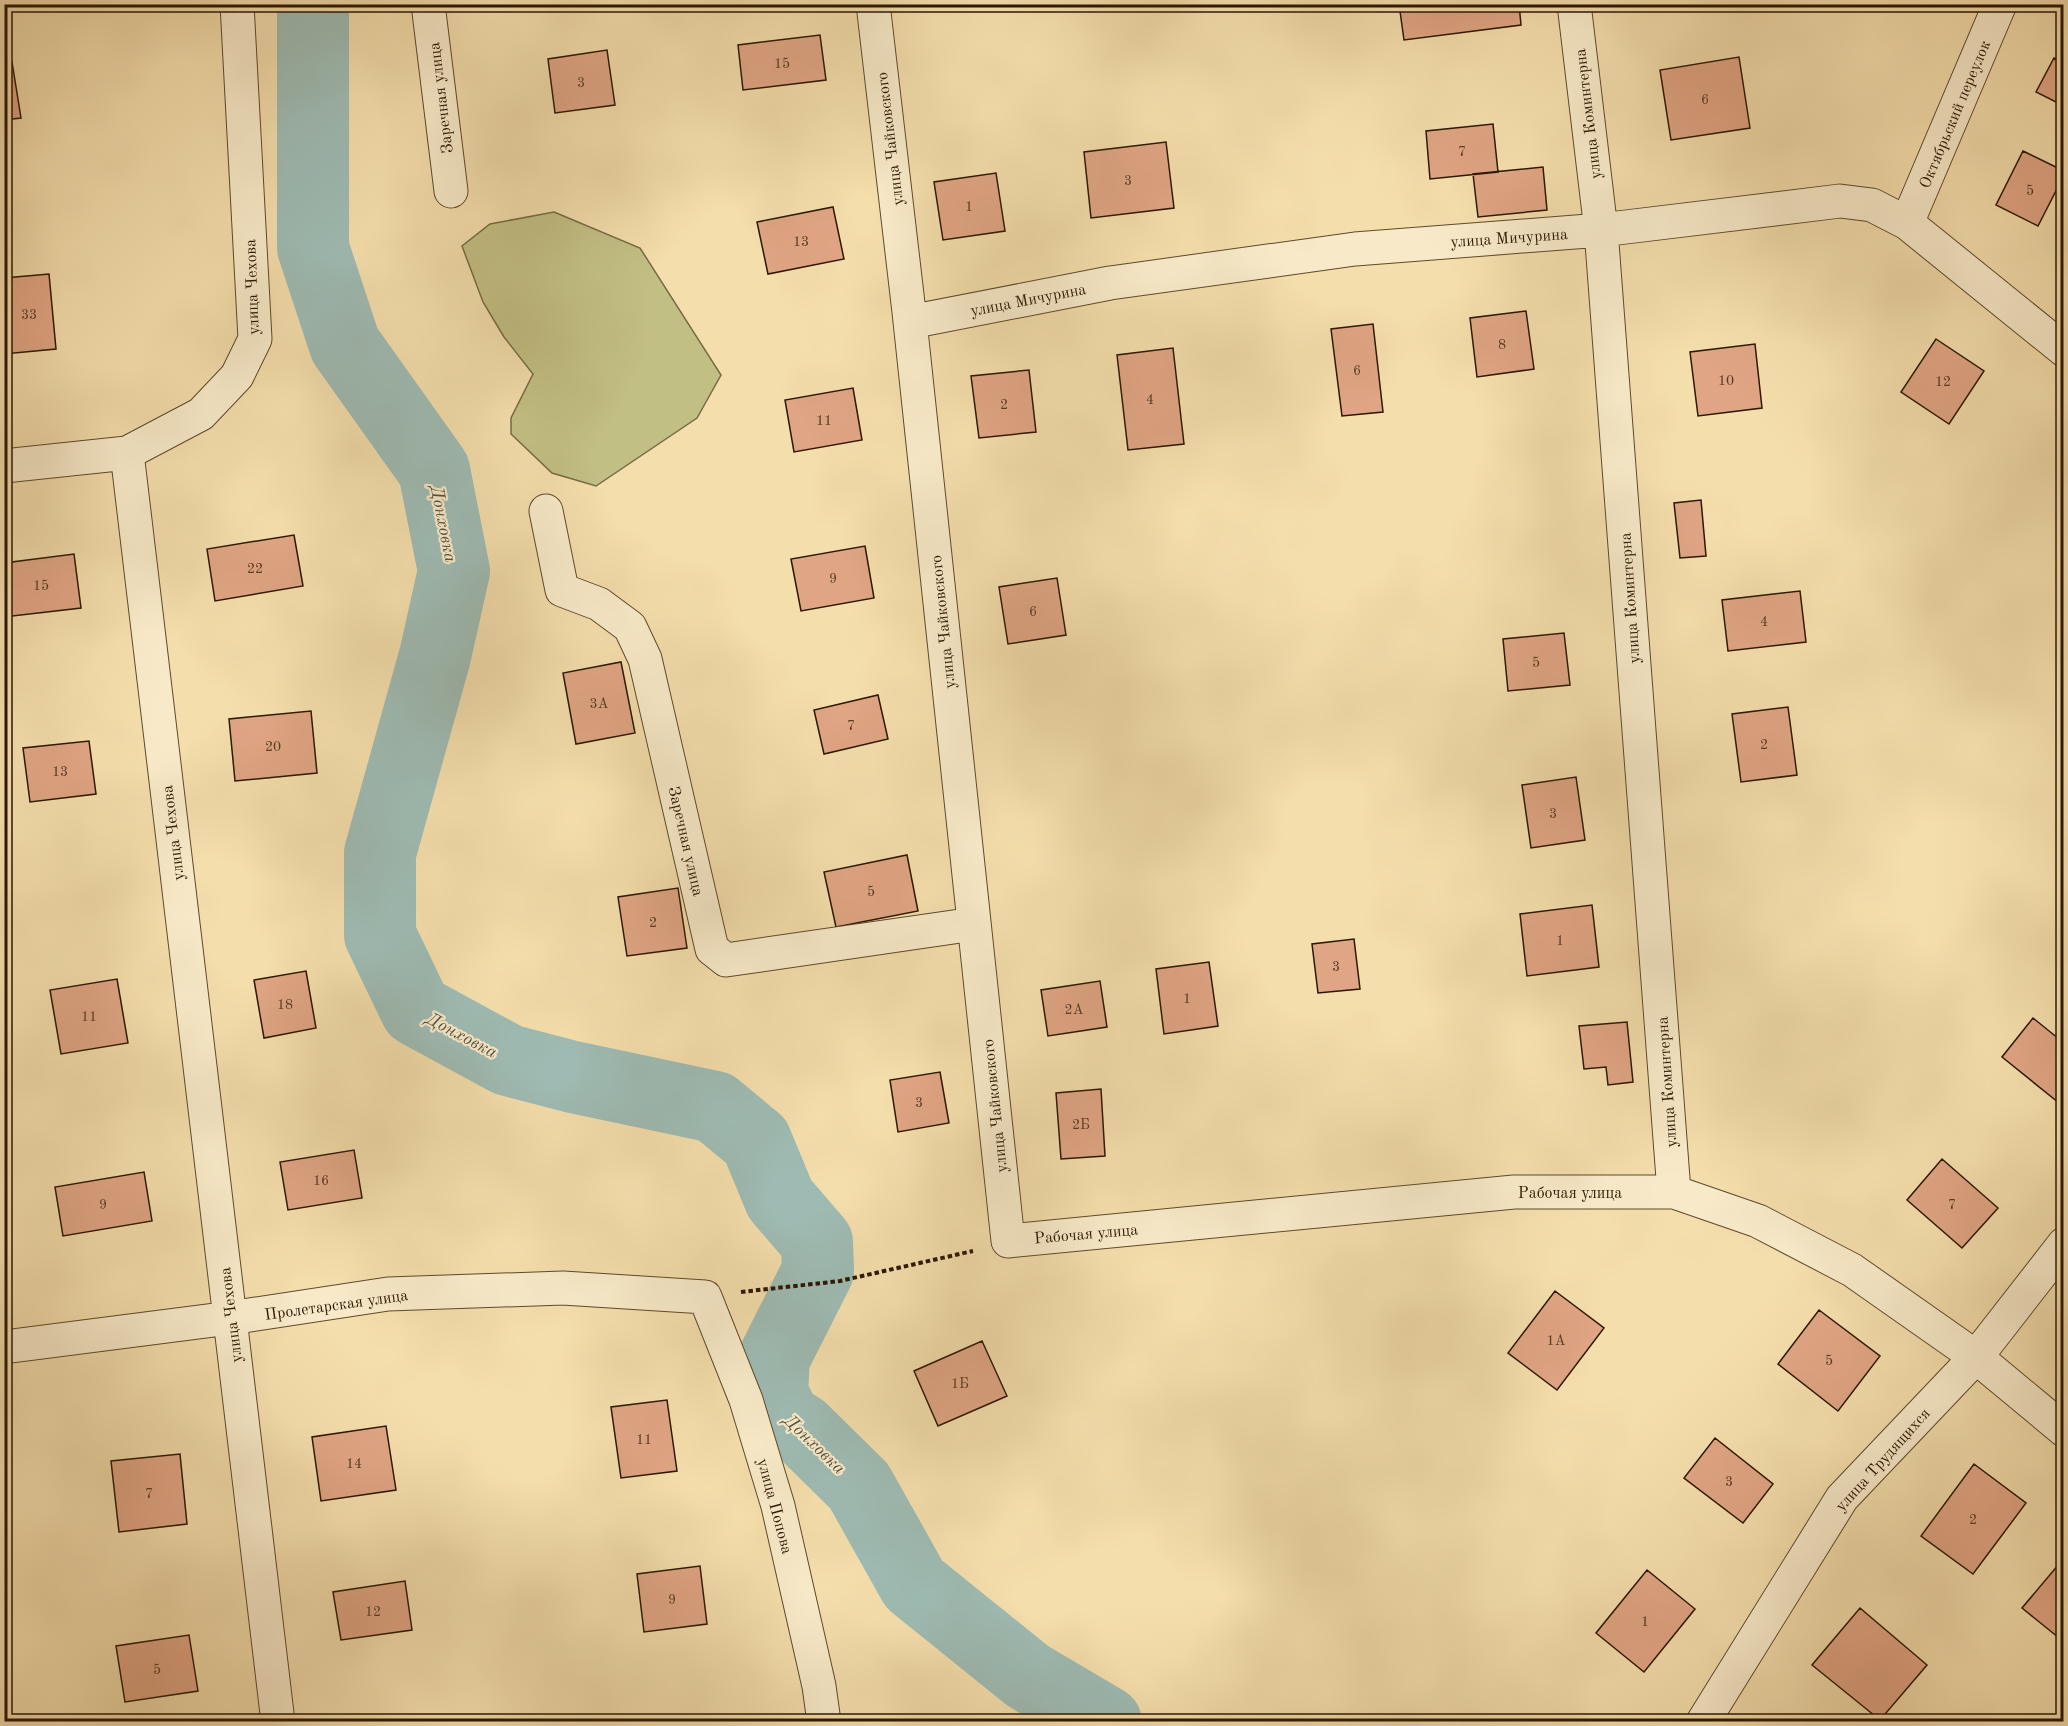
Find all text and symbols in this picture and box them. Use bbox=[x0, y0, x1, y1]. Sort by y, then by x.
street label: Октябрьский переулок bbox=[1917, 39, 1994, 191]
street label: Заречная улица bbox=[427, 41, 457, 154]
street label: улица Коминтерна bbox=[1573, 47, 1605, 180]
house number: 15 bbox=[774, 57, 790, 71]
street label: улица Чайковского bbox=[875, 71, 907, 206]
house number: 3 bbox=[577, 76, 585, 90]
house number: 6 bbox=[1701, 93, 1709, 107]
house number: 7 bbox=[1458, 145, 1466, 159]
house number: 3 bbox=[1124, 174, 1132, 188]
house number: 5 bbox=[2026, 184, 2034, 198]
house number: 1 bbox=[965, 200, 973, 214]
street label: улица Мичурина bbox=[1450, 227, 1568, 251]
house number: 13 bbox=[793, 235, 809, 249]
street label: улица Чехова bbox=[243, 239, 263, 335]
street label: улица Мичурина bbox=[969, 282, 1088, 320]
house number: 33 bbox=[21, 308, 37, 322]
house number: 8 bbox=[1498, 338, 1506, 352]
house number: 6 bbox=[1353, 364, 1361, 378]
house number: 10 bbox=[1718, 374, 1734, 388]
house number: 12 bbox=[1935, 375, 1951, 389]
house number: 4 bbox=[1146, 393, 1154, 407]
house number: 2 bbox=[1000, 398, 1008, 412]
house number: 11 bbox=[816, 414, 832, 428]
water label: Донховка bbox=[426, 482, 459, 564]
street label: улица Коминтерна bbox=[1618, 532, 1644, 664]
street label: улица Чайковского bbox=[929, 554, 959, 689]
house number: 22 bbox=[247, 562, 263, 576]
house number: 9 bbox=[829, 572, 837, 586]
house number: 15 bbox=[33, 579, 49, 593]
house number: 6 bbox=[1029, 605, 1037, 619]
house number: 4 bbox=[1760, 615, 1768, 629]
house number: 5 bbox=[1532, 656, 1540, 670]
house number: 3А bbox=[590, 697, 609, 711]
house number: 7 bbox=[847, 719, 855, 733]
house number: 2 bbox=[1760, 738, 1768, 752]
house number: 20 bbox=[265, 740, 281, 754]
house number: 13 bbox=[52, 765, 68, 779]
street label: улица Чехова bbox=[160, 784, 188, 881]
street label: Заречная улица bbox=[665, 785, 705, 898]
house number: 3 bbox=[1549, 807, 1557, 821]
house number: 5 bbox=[867, 885, 875, 899]
house number: 2 bbox=[649, 916, 657, 930]
house number: 1 bbox=[1556, 934, 1564, 948]
house number: 3 bbox=[1332, 960, 1340, 974]
house number: 1 bbox=[1183, 992, 1191, 1006]
house number: 18 bbox=[277, 998, 293, 1012]
house number: 2А bbox=[1065, 1003, 1084, 1017]
water label: Донховка bbox=[421, 1009, 500, 1062]
house number: 11 bbox=[81, 1010, 97, 1024]
street label: улица Коминтерна bbox=[1655, 1016, 1681, 1148]
street label: улица Чайковского bbox=[981, 1038, 1011, 1173]
house number: 3 bbox=[915, 1096, 923, 1110]
house number: 2Б bbox=[1072, 1118, 1090, 1132]
house number: 16 bbox=[313, 1174, 329, 1188]
street label: Рабочая улица bbox=[1518, 1186, 1622, 1202]
house number: 9 bbox=[99, 1198, 107, 1212]
house number: 7 bbox=[1948, 1198, 1956, 1212]
street label: Рабочая улица bbox=[1034, 1222, 1139, 1248]
street label: улица Чехова bbox=[218, 1266, 246, 1363]
street label: Пролетарская улица bbox=[264, 1288, 409, 1324]
house number: 1А bbox=[1547, 1334, 1566, 1348]
house number: 5 bbox=[1825, 1354, 1833, 1368]
house number: 1Б bbox=[951, 1377, 969, 1391]
street label: улица Трудящихся bbox=[1833, 1406, 1934, 1515]
water label: Донховка bbox=[779, 1410, 849, 1478]
house number: 11 bbox=[636, 1433, 652, 1447]
house number: 14 bbox=[346, 1457, 362, 1471]
street label: улица Попова bbox=[754, 1457, 795, 1556]
house number: 3 bbox=[1725, 1475, 1733, 1489]
house number: 7 bbox=[145, 1487, 153, 1501]
house number: 2 bbox=[1969, 1513, 1977, 1527]
house number: 9 bbox=[668, 1593, 676, 1607]
house number: 12 bbox=[365, 1605, 381, 1619]
house number: 1 bbox=[1641, 1615, 1649, 1629]
house number: 5 bbox=[153, 1663, 161, 1677]

